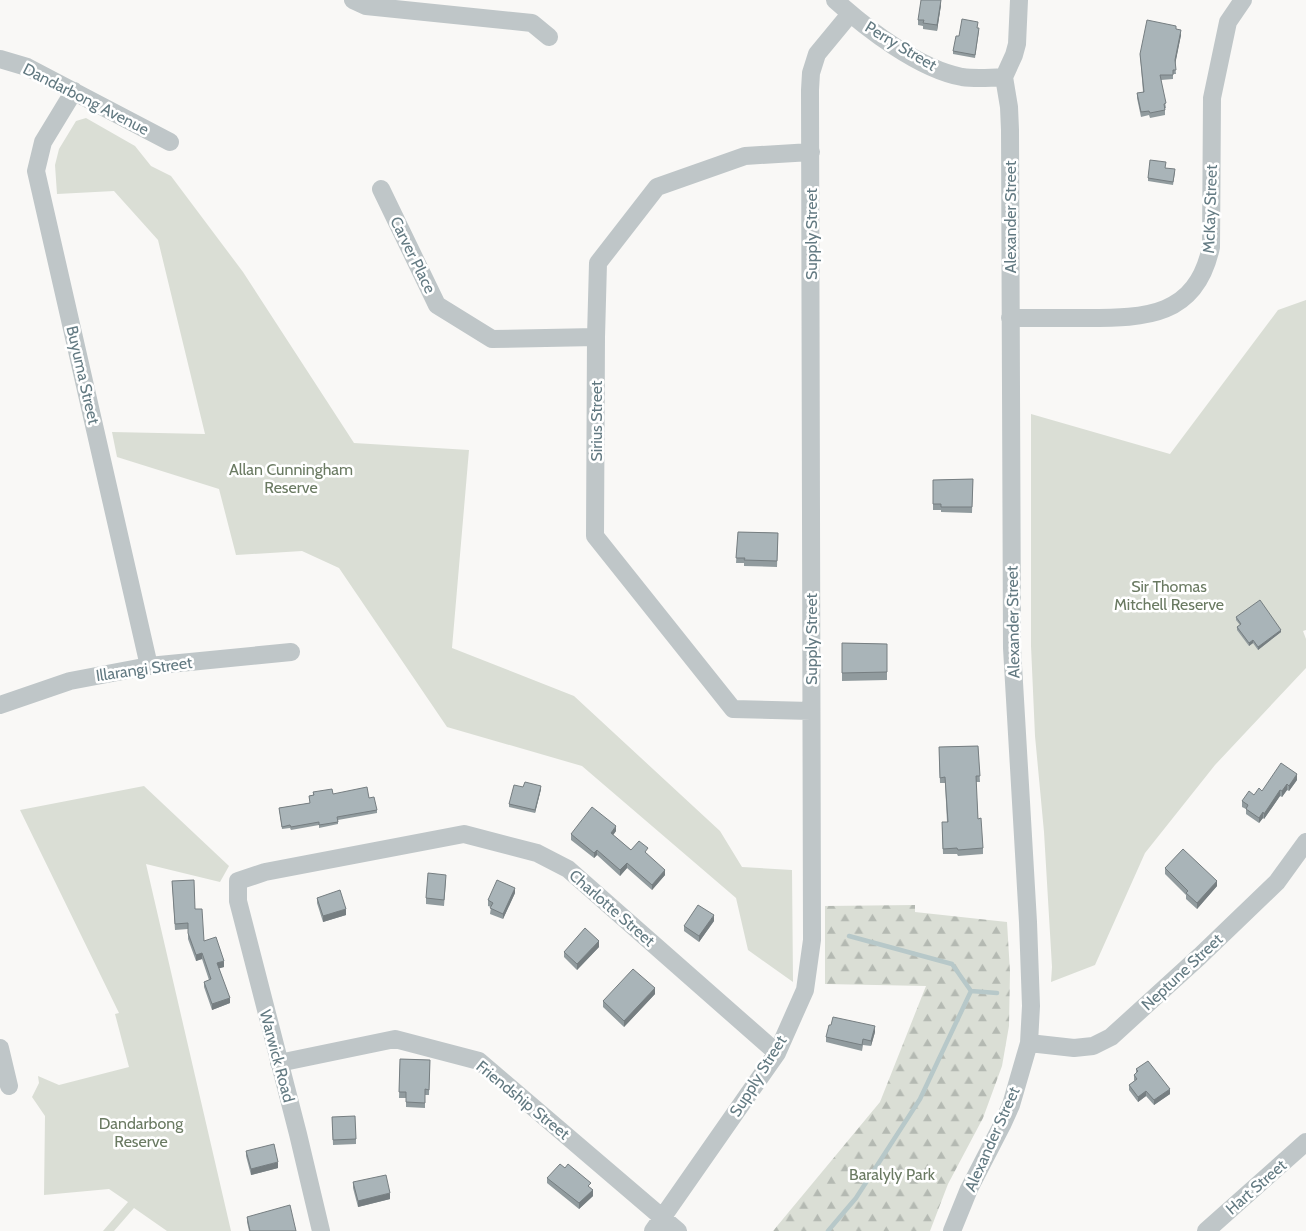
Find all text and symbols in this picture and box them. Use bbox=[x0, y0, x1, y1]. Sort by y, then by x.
street label: Perry Street bbox=[862, 17, 941, 75]
street label: Dandarbong Avenue bbox=[20, 59, 152, 139]
street label: Alexander Street bbox=[1001, 160, 1020, 273]
street label: McKay Street bbox=[1199, 164, 1221, 254]
street label: Supply Street bbox=[802, 187, 821, 280]
street label: Carver Place bbox=[386, 214, 440, 296]
street label: Buyuma Street bbox=[62, 324, 104, 427]
street label: Sirius Street bbox=[587, 380, 606, 461]
park label: Allan Cunningham Reserve bbox=[229, 460, 353, 497]
street label: Alexander Street bbox=[1003, 565, 1023, 678]
park label: Sir Thomas Mitchell Reserve bbox=[1114, 577, 1224, 614]
street label: Supply Street bbox=[802, 592, 821, 685]
street label: Illarangi Street bbox=[95, 653, 194, 685]
street label: Charlotte Street bbox=[565, 866, 659, 951]
street label: Neptune Street bbox=[1138, 929, 1227, 1014]
street label: Warwick Road bbox=[256, 1008, 298, 1104]
street label: Supply Street bbox=[726, 1031, 791, 1120]
street label: Friendship Street bbox=[473, 1057, 574, 1144]
street label: Alexander Street bbox=[960, 1083, 1024, 1194]
park label: Dandarbong Reserve bbox=[99, 1114, 184, 1151]
street label: Hart Street bbox=[1222, 1155, 1291, 1218]
park label: Baralyly Park bbox=[849, 1165, 936, 1184]

